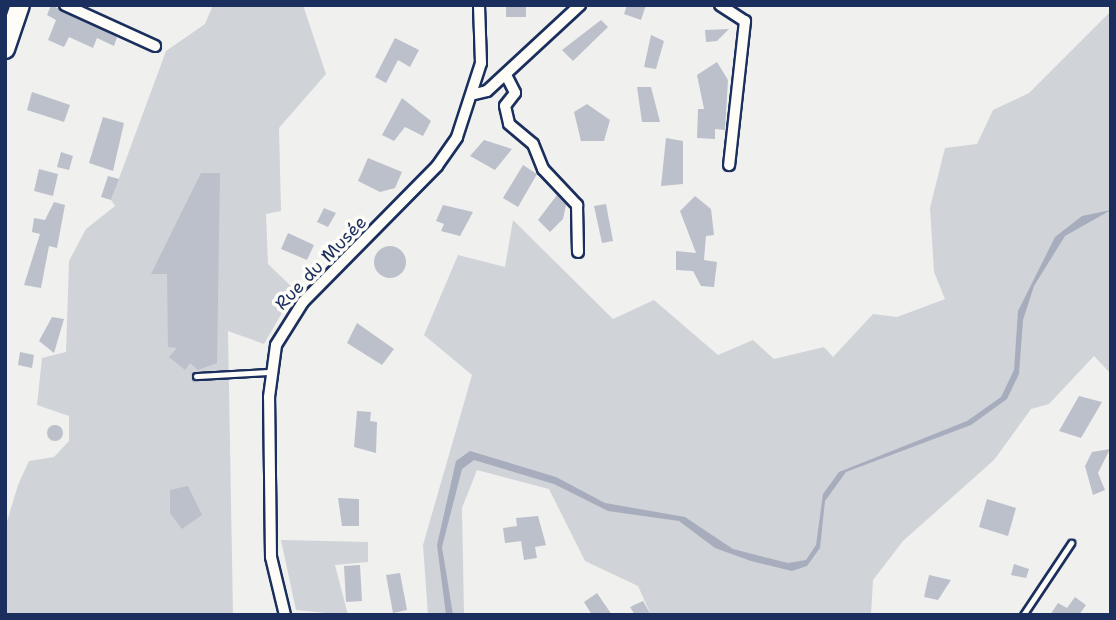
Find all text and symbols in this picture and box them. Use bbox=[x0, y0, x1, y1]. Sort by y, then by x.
street label: Rue du Musée bbox=[271, 211, 371, 315]

